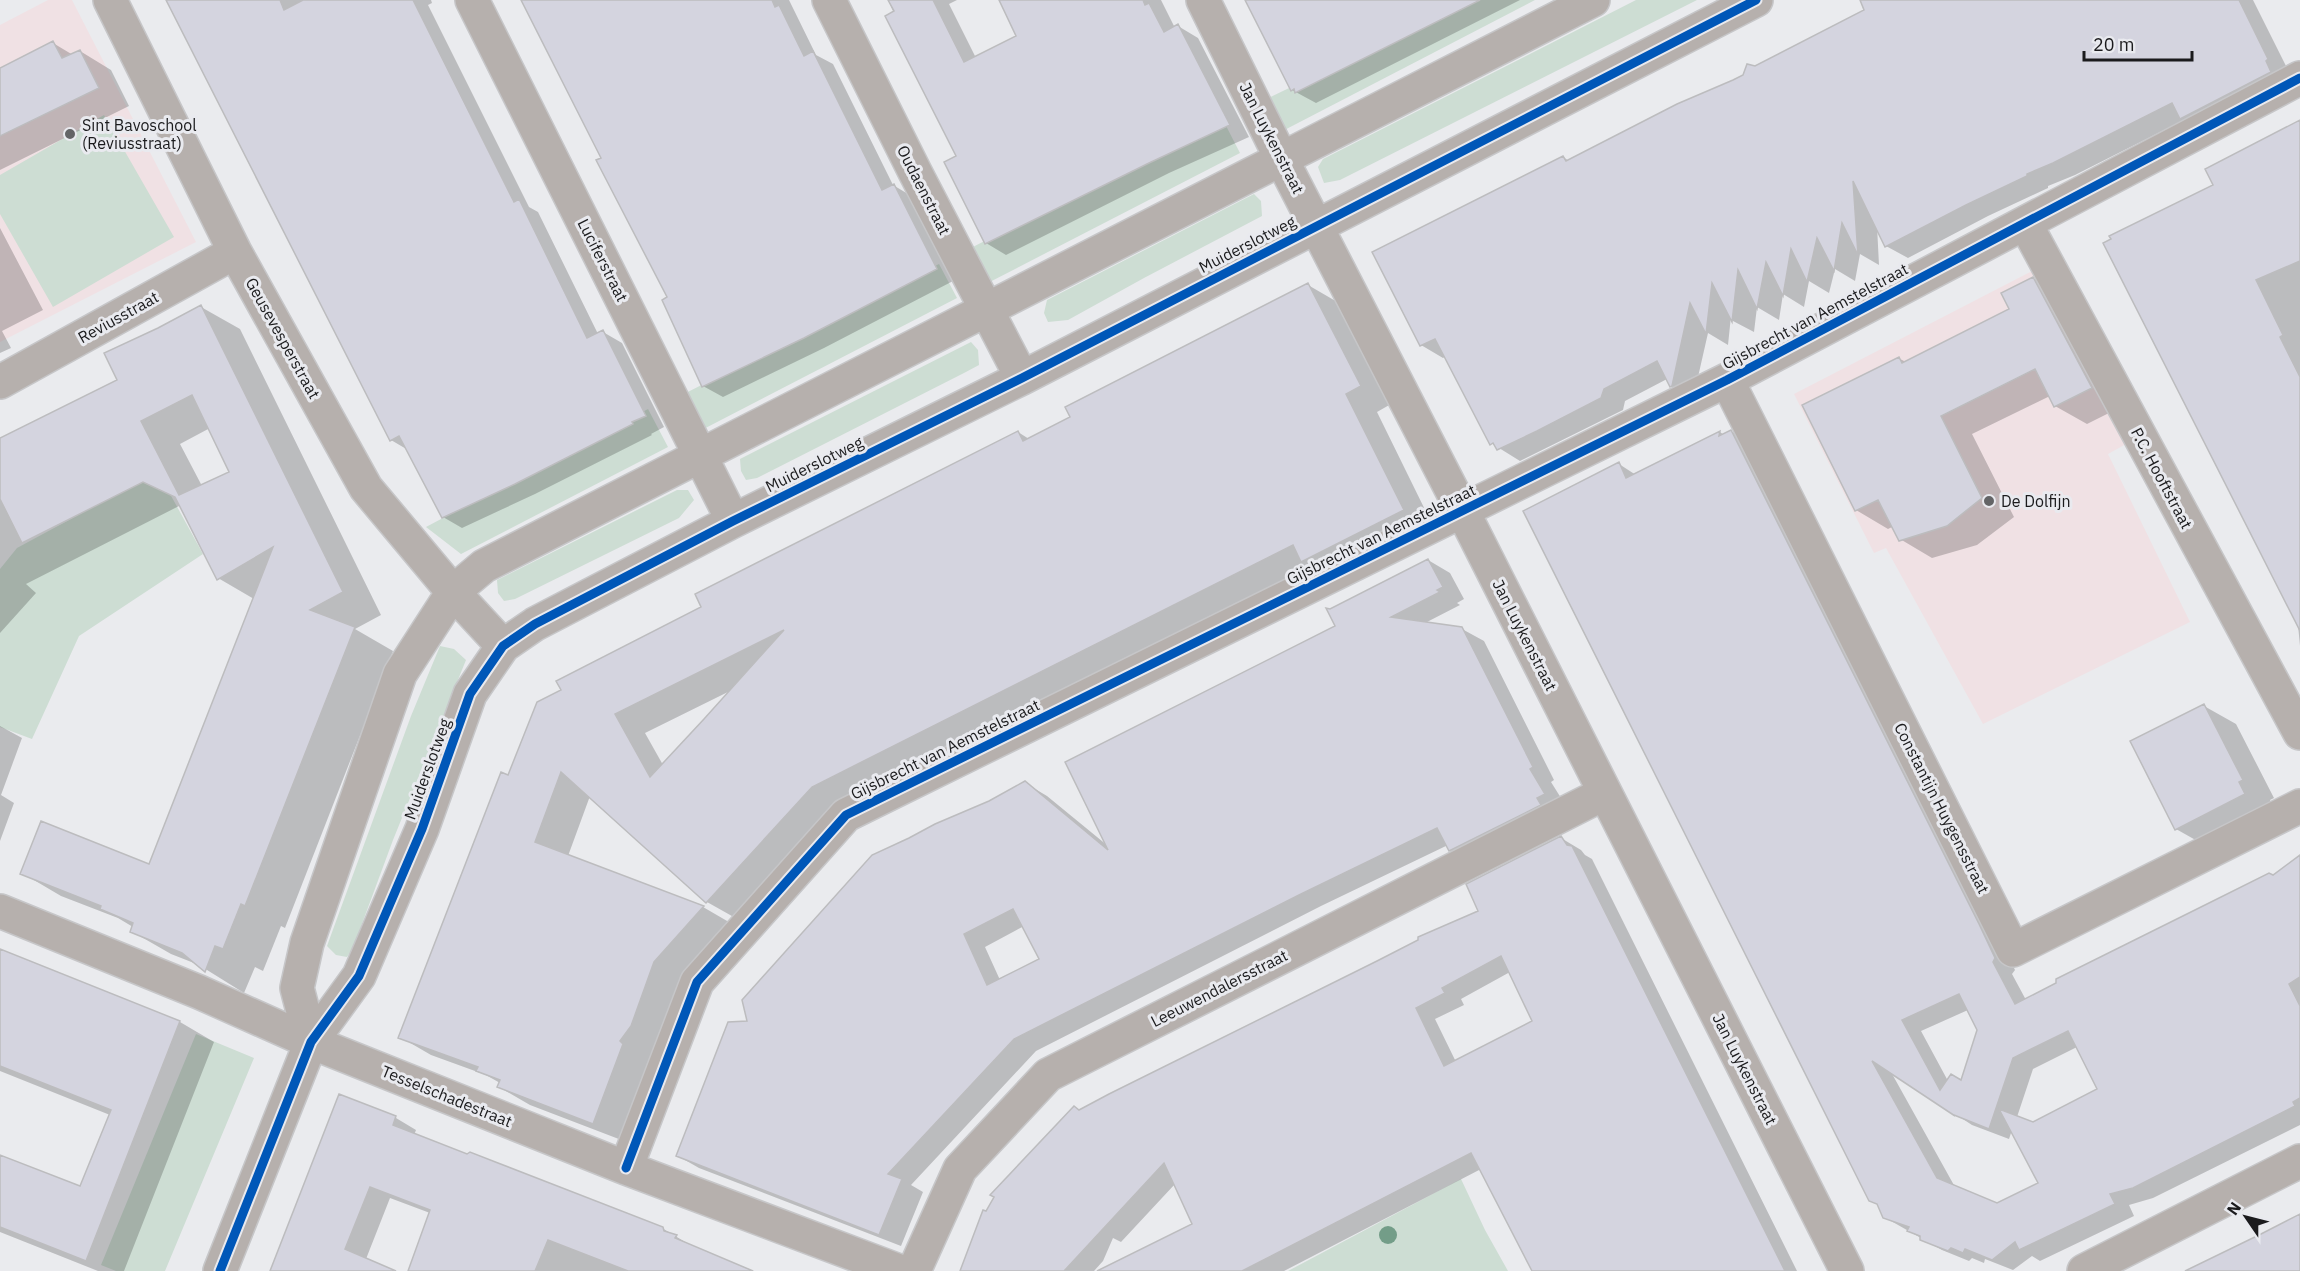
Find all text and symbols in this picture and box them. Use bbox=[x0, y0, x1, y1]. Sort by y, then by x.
scale bar bbox=[2084, 24, 2192, 62]
text: 20 m bbox=[2093, 33, 2135, 56]
street label: Jan Luykenstraat bbox=[1235, 79, 1309, 197]
place label: Sint Bavoschool (Reviusstraat) bbox=[82, 115, 197, 153]
marker: Sint Bavoschool (Reviusstraat) bbox=[63, 127, 77, 141]
street label: Oudaenstraat bbox=[893, 142, 955, 238]
street label: Muiderslotweg bbox=[1195, 211, 1299, 277]
street label: Luciferstraat bbox=[574, 215, 632, 305]
street label: Gijsbrecht van Aemstelstraat bbox=[1719, 258, 1911, 374]
street label: Geusevesperstraat bbox=[241, 274, 325, 402]
street label: Reviusstraat bbox=[74, 287, 162, 347]
street label: P.C. Hooftstraat bbox=[2127, 424, 2197, 532]
street label: Muiderslotweg bbox=[762, 432, 867, 496]
street label: Gijsbrecht van Aemstelstraat bbox=[1283, 480, 1479, 588]
place label: De Dolfijn bbox=[2001, 491, 2071, 511]
marker: De Dolfijn bbox=[1982, 494, 1996, 508]
street label: Jan Luykenstraat bbox=[1488, 576, 1562, 694]
street label: Gijsbrecht van Aemstelstraat bbox=[847, 695, 1043, 803]
street label: Muiderslotweg bbox=[399, 715, 455, 822]
street label: Constantijn Huygensstraat bbox=[1890, 719, 1994, 897]
street label: Leeuwendalersstraat bbox=[1147, 945, 1291, 1031]
street label: Jan Luykenstraat bbox=[1708, 1010, 1782, 1128]
street label: Tesselschadestraat bbox=[379, 1061, 515, 1131]
north arrow bbox=[2216, 1187, 2276, 1247]
text: N bbox=[2222, 1198, 2245, 1219]

